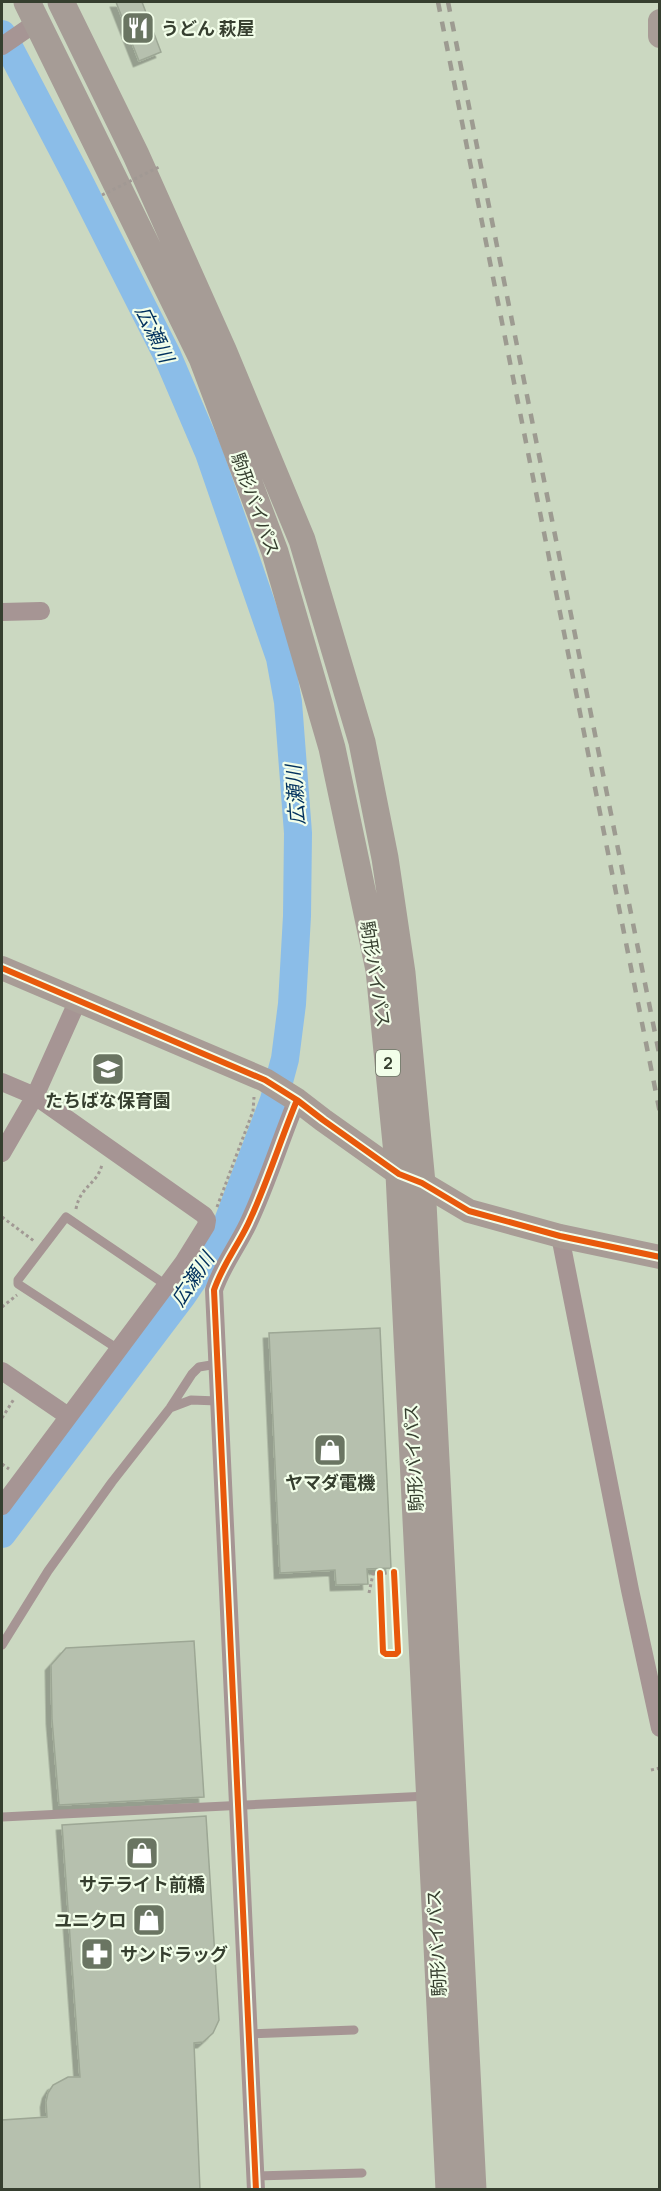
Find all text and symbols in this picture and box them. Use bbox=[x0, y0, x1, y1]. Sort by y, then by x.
restaurant icon: うどん 萩屋 bbox=[120, 10, 156, 46]
place label: うどん 萩屋 bbox=[161, 16, 255, 40]
water label: 広瀬川 bbox=[130, 301, 181, 369]
street label: 駒形バイパス bbox=[226, 449, 286, 559]
water label: 広瀬川 bbox=[279, 762, 311, 826]
street label: 駒形バイパス bbox=[356, 919, 396, 1029]
road number: 2 bbox=[376, 1050, 400, 1076]
school or university icon: たちばな保育園 bbox=[90, 1051, 126, 1087]
place label: たちばな保育園 bbox=[45, 1088, 171, 1112]
water label: 広瀬川 bbox=[164, 1245, 221, 1311]
street label: 駒形バイパス bbox=[398, 1404, 428, 1512]
shop icon: ヤマダ電機 bbox=[312, 1432, 348, 1468]
place label: ヤマダ電機 bbox=[285, 1470, 376, 1494]
shop icon: サテライト前橋 bbox=[124, 1835, 160, 1871]
place label: サテライト前橋 bbox=[79, 1872, 205, 1896]
street label: 駒形バイパス bbox=[421, 1889, 451, 1997]
shop icon: ユニクロ bbox=[131, 1902, 167, 1938]
place label: ユニクロ bbox=[54, 1908, 126, 1932]
pharmacy icon: サンドラッグ bbox=[79, 1936, 115, 1972]
place label: サンドラッグ bbox=[120, 1942, 228, 1966]

